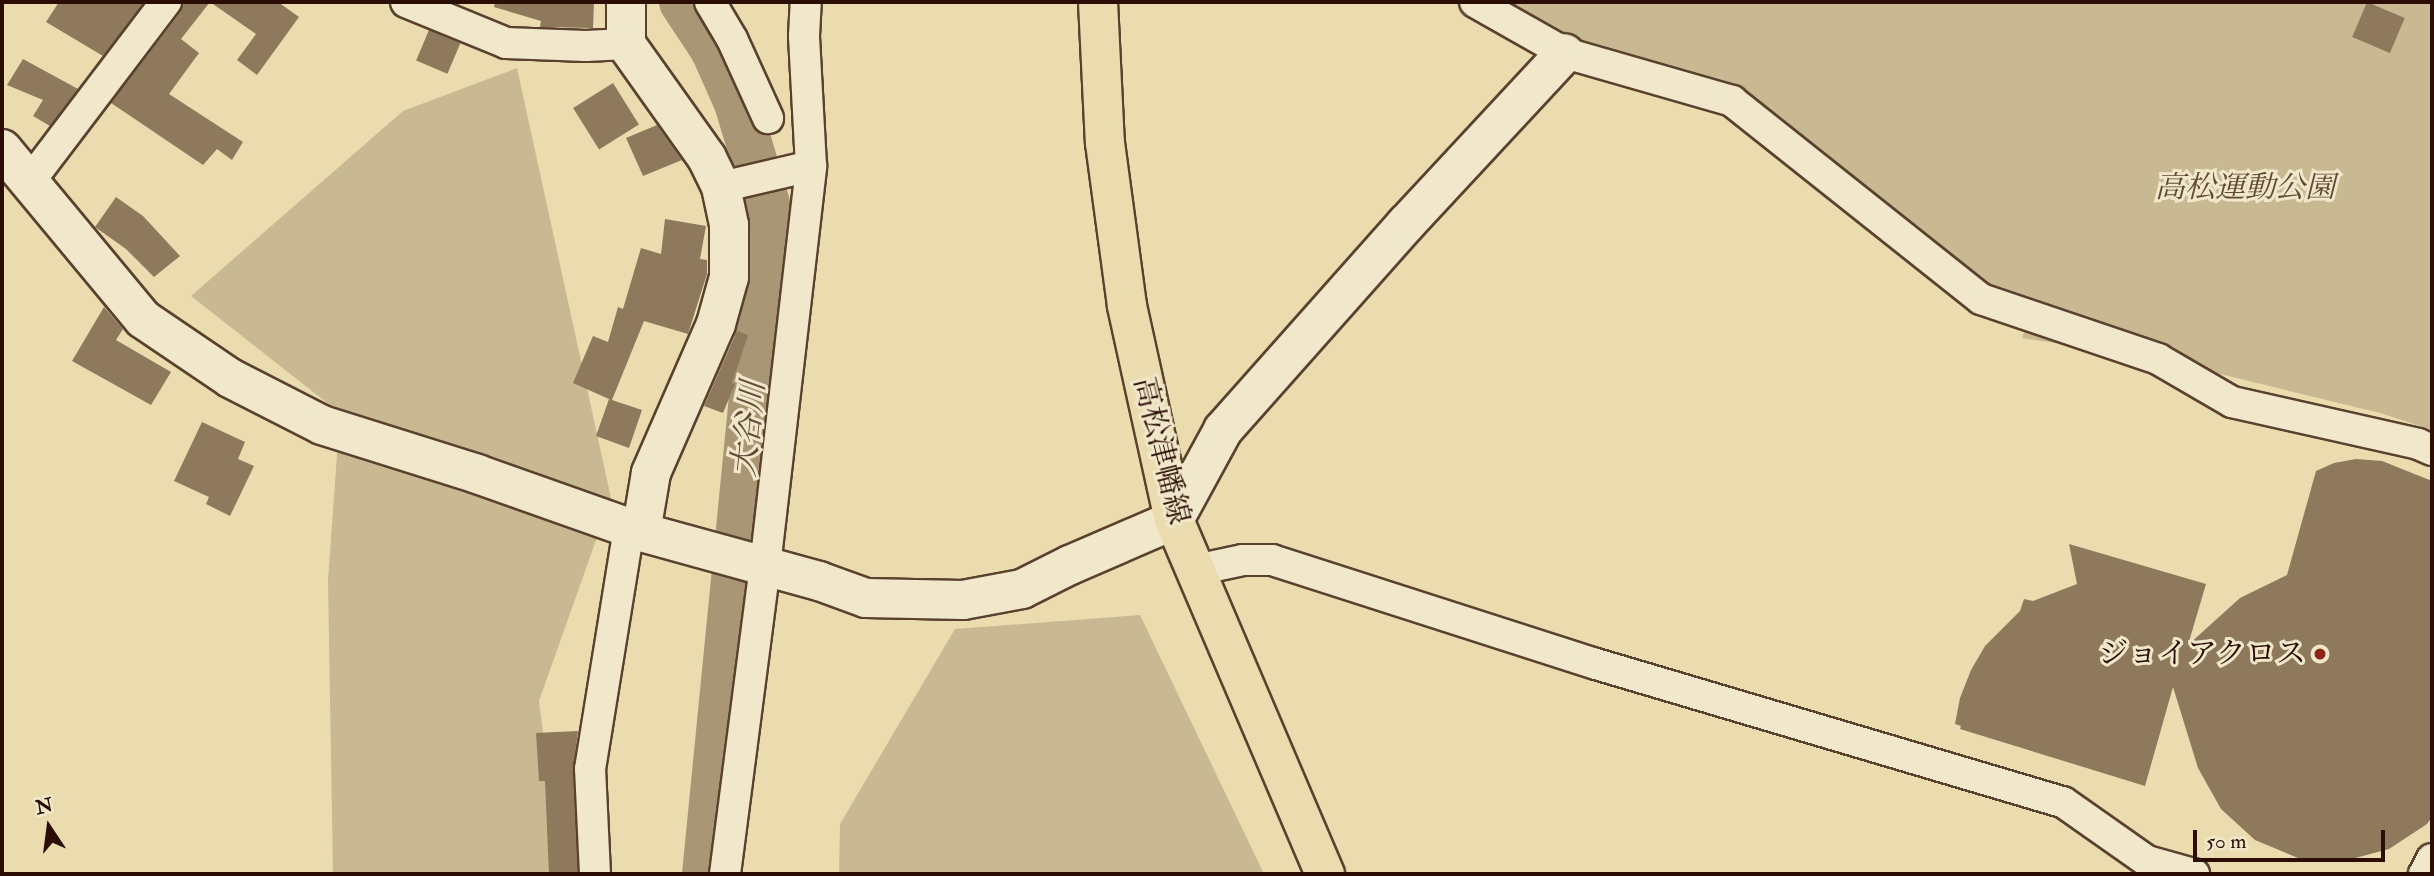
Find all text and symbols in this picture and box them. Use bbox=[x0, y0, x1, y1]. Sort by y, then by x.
park label: 高松運動公園 bbox=[2155, 170, 2335, 206]
street label: 高松津幡線 bbox=[1125, 374, 1197, 528]
water label: 大谷川 bbox=[725, 379, 773, 479]
place label: ジョイアクロス bbox=[2096, 636, 2306, 672]
marker: ジョイアクロス bbox=[2312, 646, 2328, 662]
north arrow bbox=[14, 792, 84, 862]
text: N bbox=[33, 793, 55, 820]
scale bar bbox=[2196, 816, 2388, 860]
text: 50 m bbox=[2206, 828, 2247, 855]

